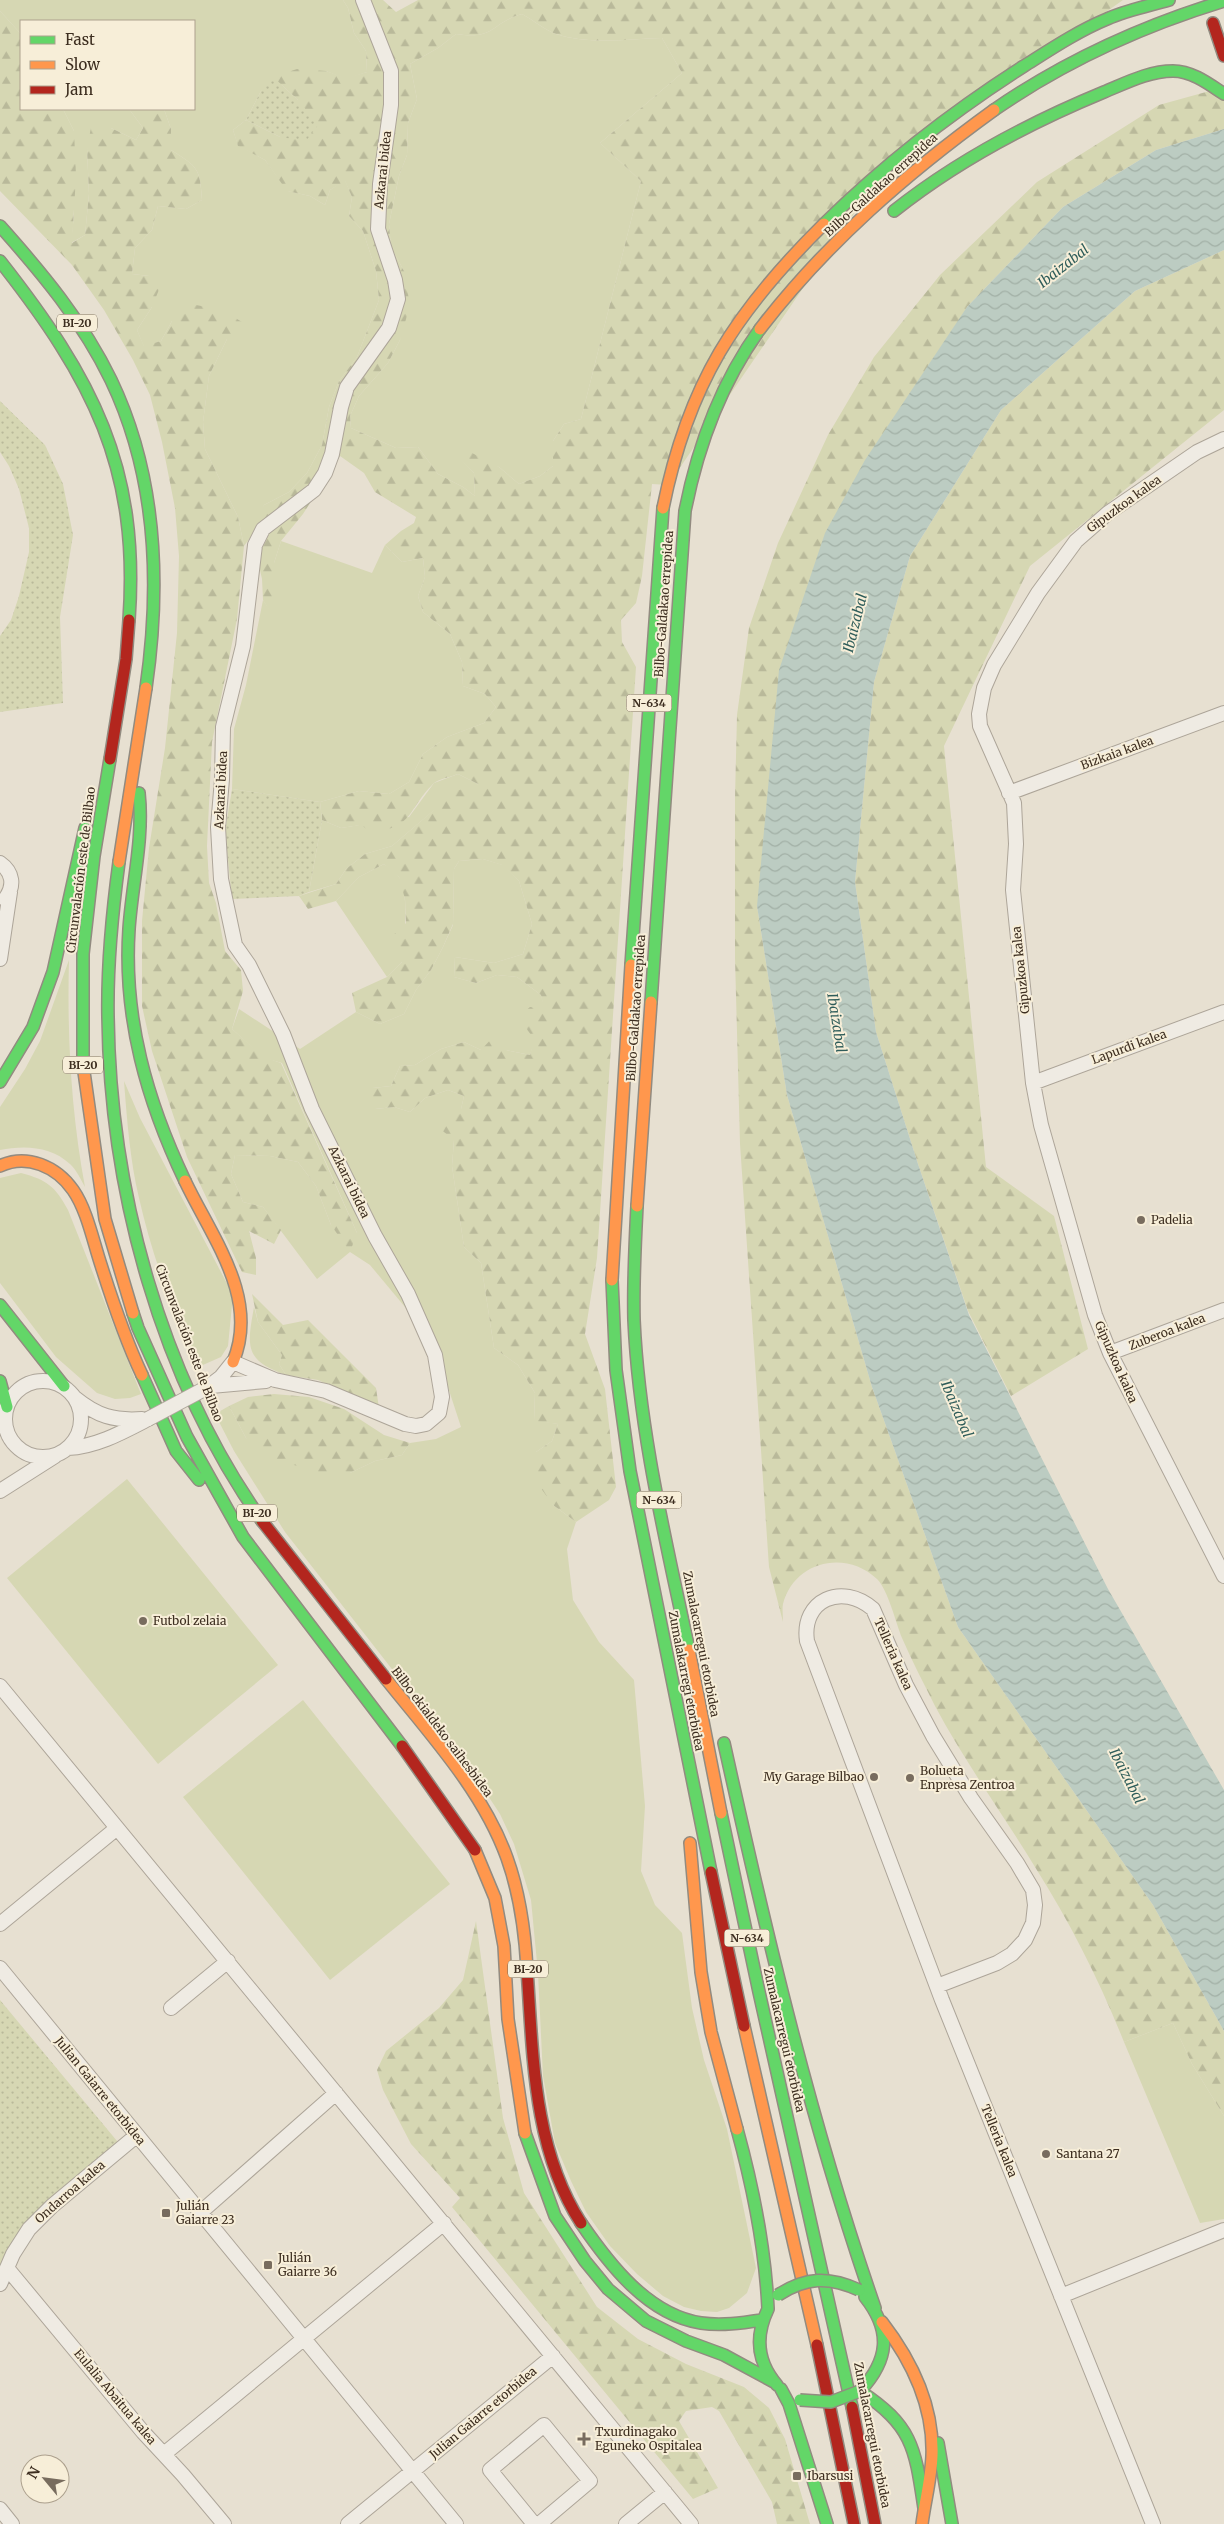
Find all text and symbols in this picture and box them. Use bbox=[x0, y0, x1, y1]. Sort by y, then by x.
legend bbox=[20, 20, 195, 110]
text: Fast bbox=[65, 30, 95, 49]
text: Slow bbox=[65, 55, 100, 74]
text: Jam bbox=[64, 80, 93, 99]
street label: Bilbo-Galdakao errepidea bbox=[821, 129, 941, 239]
street label: Azkarai bidea bbox=[371, 130, 394, 211]
water label: Ibaizabal bbox=[1034, 240, 1092, 292]
road number: BI-20 bbox=[57, 314, 97, 332]
street label: Gipuzkoa kalea bbox=[1084, 471, 1164, 536]
street label: Bilbo-Galdakao errepidea bbox=[651, 530, 676, 678]
water label: Ibaizabal bbox=[839, 592, 871, 654]
road number: N-634 bbox=[626, 694, 672, 711]
street label: Bizkaia kalea bbox=[1079, 732, 1156, 773]
street label: Azkarai bidea bbox=[211, 750, 230, 831]
street label: Circunvalación este de Bilbao bbox=[63, 786, 98, 954]
street label: Gipuzkoa kalea bbox=[1008, 925, 1033, 1015]
street label: Bilbo-Galdakao errepidea bbox=[623, 934, 648, 1082]
water label: Ibaizabal bbox=[823, 992, 851, 1054]
street label: Lapurdi kalea bbox=[1089, 1026, 1169, 1067]
road number: BI-20 bbox=[63, 1056, 103, 1074]
street label: Azkarai bidea bbox=[325, 1142, 374, 1221]
place label: Padelia bbox=[1151, 1212, 1193, 1227]
marker: Padelia bbox=[1135, 1214, 1147, 1226]
street label: Circunvalación este de Bilbao bbox=[152, 1262, 226, 1424]
street label: Zuberoa kalea bbox=[1126, 1310, 1208, 1353]
street label: Gipuzkoa kalea bbox=[1092, 1319, 1141, 1406]
water label: Ibaizabal bbox=[937, 1378, 977, 1440]
road number: N-634 bbox=[636, 1492, 682, 1508]
road number: BI-20 bbox=[237, 1505, 277, 1522]
street label: Zumalacarregui etorbidea bbox=[680, 1570, 723, 1719]
street label: Zumalakarregi etorbidea bbox=[666, 1610, 708, 1753]
place label: Futbol zelaia bbox=[153, 1613, 227, 1628]
marker: Futbol zelaia bbox=[137, 1615, 149, 1627]
street label: Telleria kalea bbox=[871, 1616, 916, 1693]
street label: Bilbo ekialdeko saihesbidea bbox=[389, 1664, 497, 1800]
water label: Ibaizabal bbox=[1105, 1745, 1149, 1807]
place label: Bolueta Enpresa Zentroa bbox=[920, 1763, 1015, 1792]
place label: My Garage Bilbao bbox=[763, 1769, 864, 1784]
marker: My Garage Bilbao bbox=[868, 1771, 880, 1783]
marker: Bolueta Enpresa Zentroa bbox=[904, 1772, 916, 1784]
road number: N-634 bbox=[724, 1930, 770, 1946]
road number: BI-20 bbox=[508, 1960, 548, 1978]
street label: Zumalacarregui etorbidea bbox=[760, 1966, 809, 2114]
street label: Julian Gaiarre etorbidea bbox=[51, 2033, 149, 2148]
street label: Telleria kalea bbox=[978, 2102, 1021, 2180]
place label: Santana 27 bbox=[1056, 2146, 1120, 2161]
marker: Santana 27 bbox=[1040, 2148, 1052, 2160]
street label: Ondarroa kalea bbox=[32, 2157, 108, 2226]
place label: Julián Gaiarre 23 bbox=[175, 2198, 235, 2227]
marker: Julián Gaiarre 23 bbox=[160, 2207, 172, 2219]
place label: Julián Gaiarre 36 bbox=[277, 2250, 337, 2279]
marker: Julián Gaiarre 36 bbox=[262, 2259, 274, 2271]
street label: Eulalia Abaitua kalea bbox=[71, 2346, 160, 2448]
street label: Zumalacarregui etorbidea bbox=[851, 2361, 894, 2510]
street label: Julian Gaiarre etorbidea bbox=[425, 2363, 540, 2462]
place label: Txurdinagako Eguneko Ospitalea bbox=[595, 2424, 702, 2453]
marker: Txurdinagako Eguneko Ospitalea bbox=[577, 2432, 591, 2446]
north arrow bbox=[20, 2454, 70, 2504]
text: N bbox=[23, 2463, 44, 2482]
place label: Ibarsusi bbox=[807, 2468, 854, 2483]
marker: Ibarsusi bbox=[791, 2470, 803, 2482]

